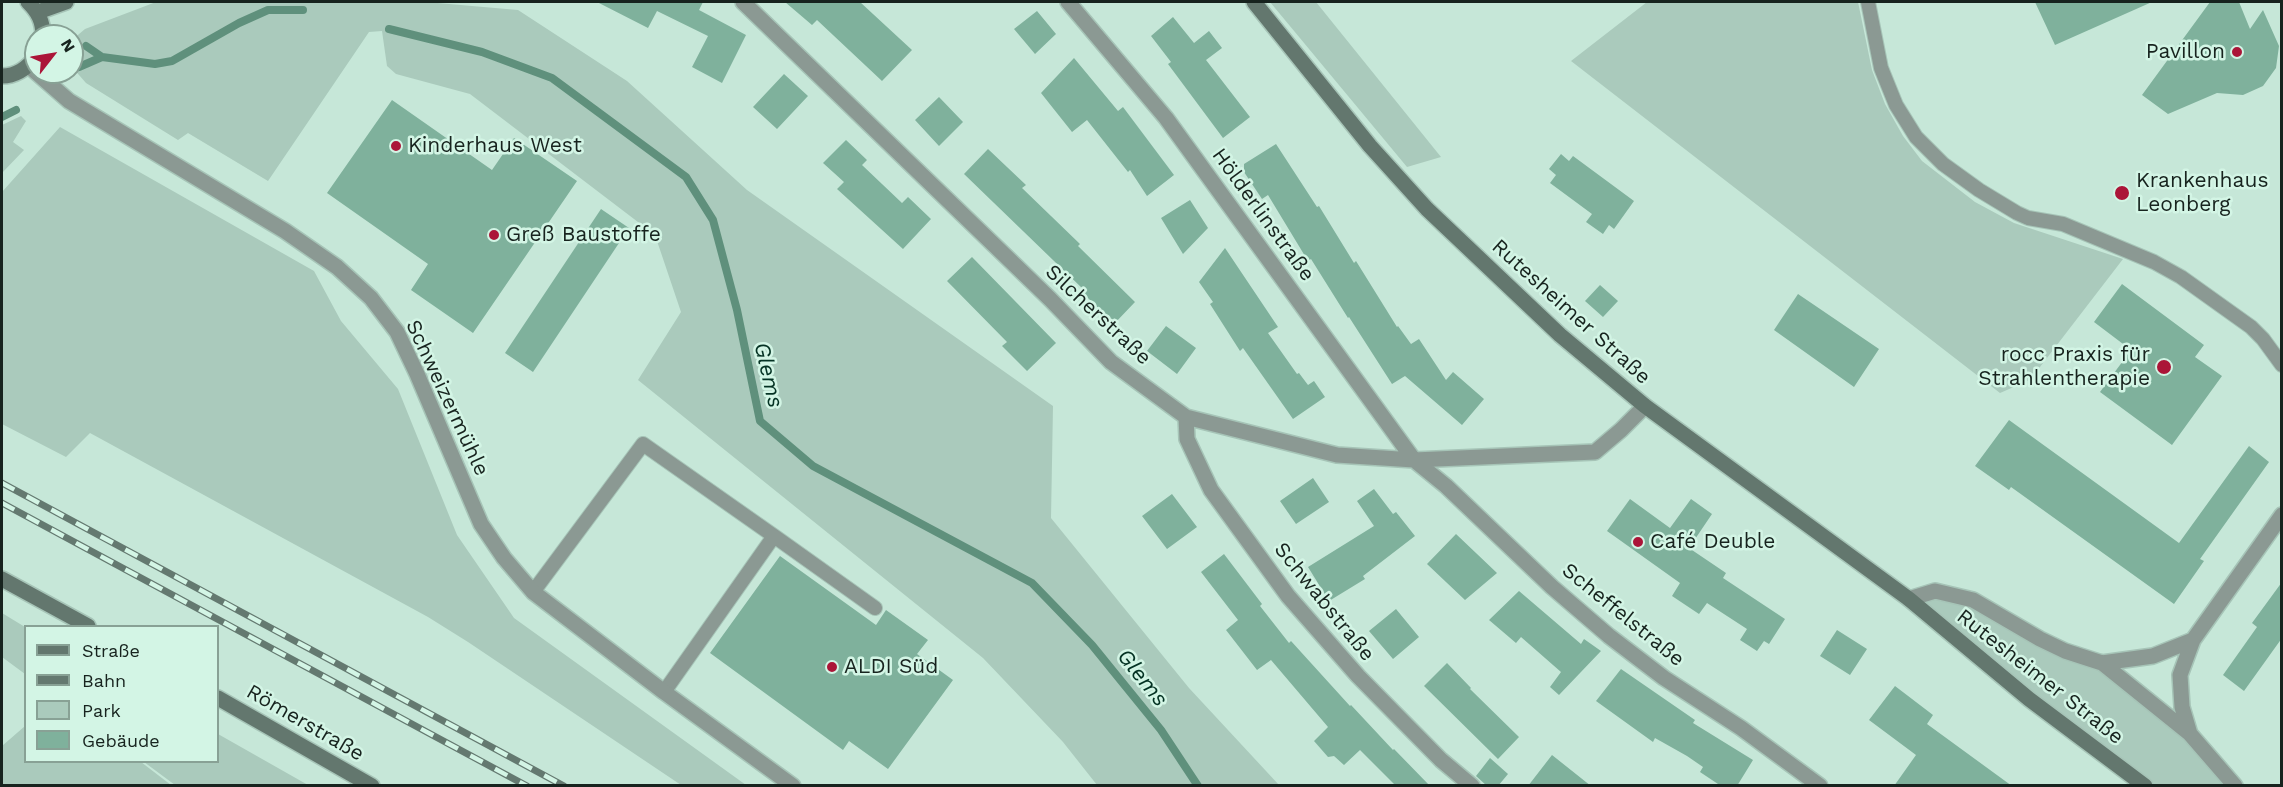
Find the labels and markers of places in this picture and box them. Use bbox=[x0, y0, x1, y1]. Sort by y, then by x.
place label: Pavillon bbox=[2146, 39, 2225, 65]
marker: Pavillon bbox=[2230, 45, 2244, 59]
place label: Kinderhaus West bbox=[408, 133, 582, 159]
marker: Kinderhaus West bbox=[389, 139, 403, 153]
place label: Krankenhaus Leonberg bbox=[2136, 168, 2268, 218]
marker: Krankenhaus Leonberg bbox=[2113, 184, 2131, 202]
place label: Greß Baustoffe bbox=[506, 222, 661, 248]
marker: Greß Baustoffe bbox=[487, 228, 501, 242]
place label: rocc Praxis für Strahlentherapie bbox=[1978, 342, 2150, 392]
marker: rocc Praxis für Strahlentherapie bbox=[2155, 358, 2173, 376]
place label: Café Deuble bbox=[1650, 529, 1775, 555]
marker: Café Deuble bbox=[1631, 535, 1645, 549]
place label: ALDI Süd bbox=[844, 654, 938, 680]
marker: ALDI Süd bbox=[825, 660, 839, 674]

